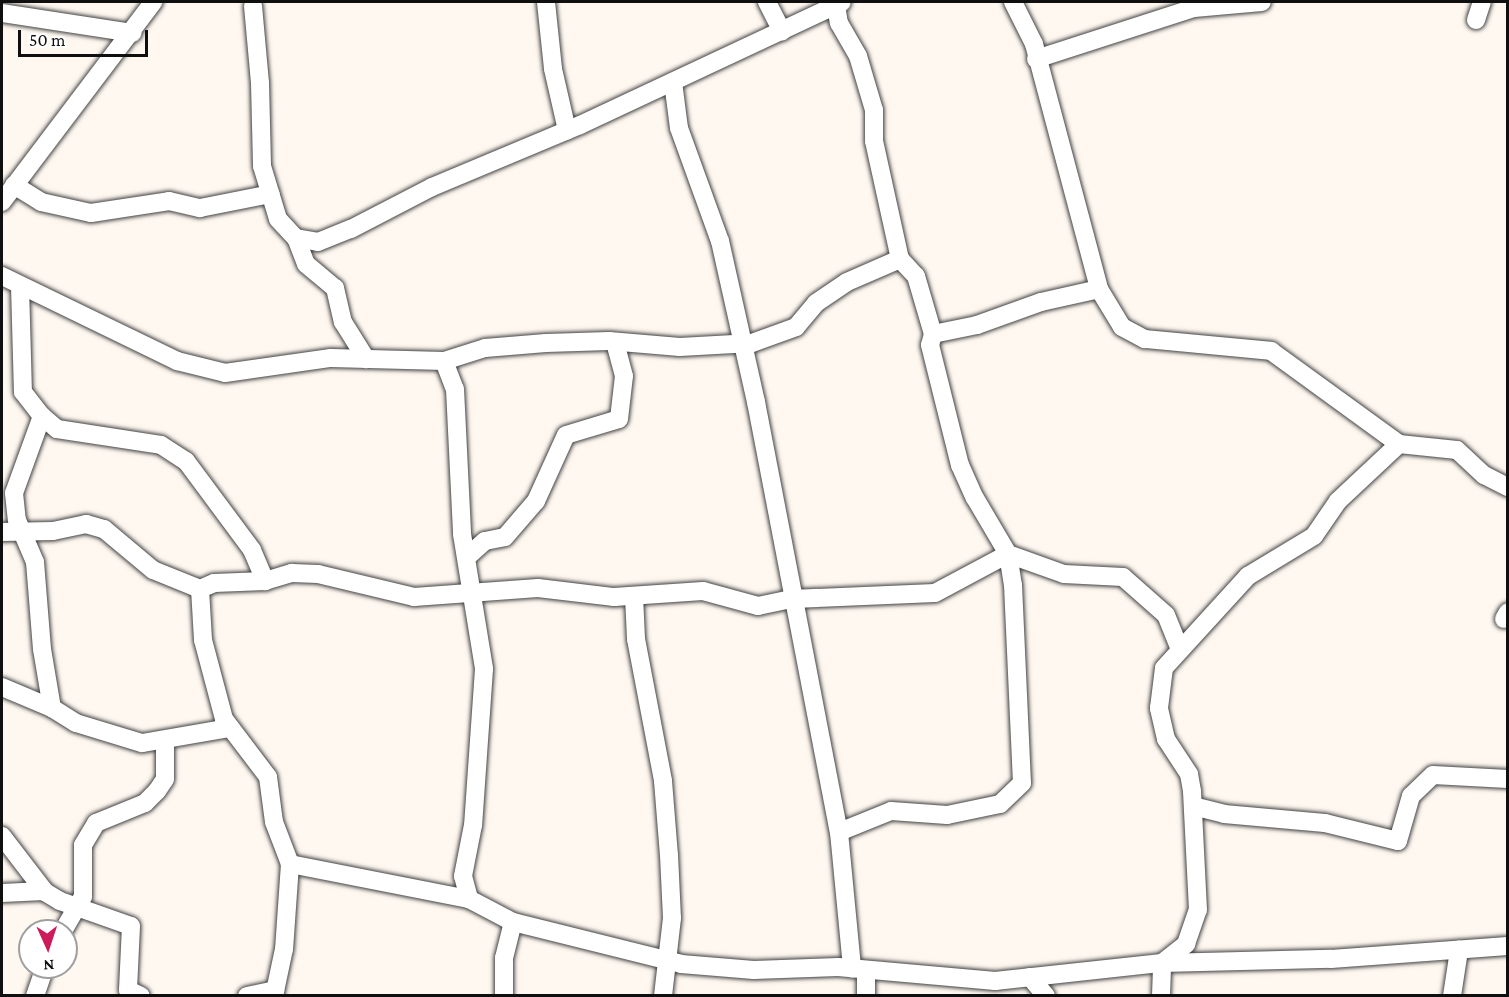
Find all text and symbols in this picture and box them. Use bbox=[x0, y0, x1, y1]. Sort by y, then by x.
scale bar bbox=[21, 18, 152, 56]
text: 50 m bbox=[29, 30, 66, 50]
north arrow bbox=[18, 919, 78, 979]
text: N bbox=[43, 957, 55, 974]

